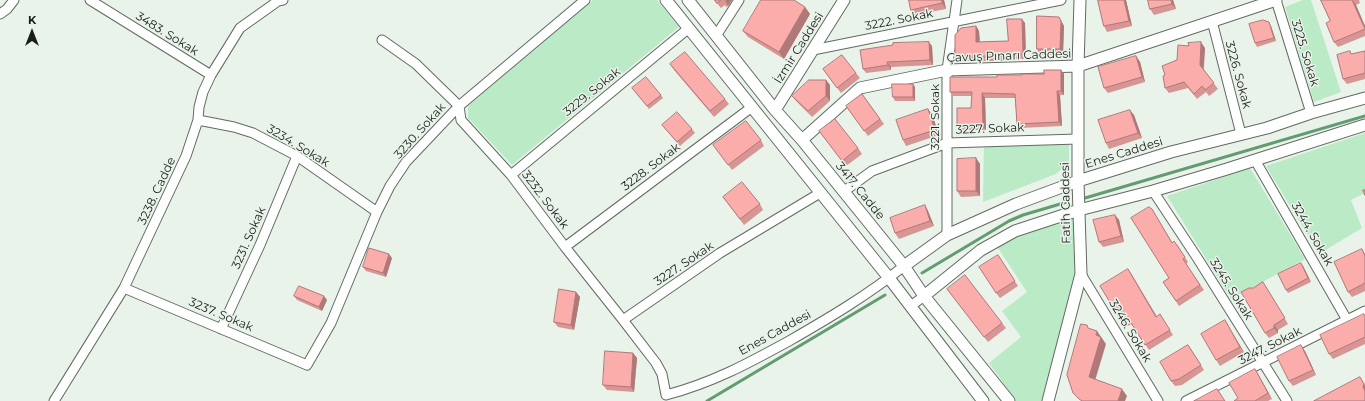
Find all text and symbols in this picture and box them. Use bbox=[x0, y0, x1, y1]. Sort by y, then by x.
street label: 3222. Sokak bbox=[864, 6, 934, 34]
street label: 3483. Sokak bbox=[133, 9, 201, 59]
street label: İzmir Caddesi bbox=[771, 10, 827, 86]
north arrow bbox=[12, 12, 52, 52]
text: K bbox=[28, 13, 36, 27]
street label: 3225. Sokak bbox=[1288, 18, 1322, 88]
street label: 3226. Sokak bbox=[1222, 40, 1254, 110]
street label: Çavuş Pınarı Caddesi bbox=[946, 47, 1072, 65]
street label: 3229. Sokak bbox=[560, 65, 624, 119]
street label: 3221. Sokak bbox=[928, 84, 942, 150]
street label: 3230. Sokak bbox=[391, 100, 449, 162]
street label: 3227. Sokak bbox=[955, 121, 1025, 137]
street label: 3234. Sokak bbox=[264, 122, 332, 170]
street label: Enes Caddesi bbox=[1083, 134, 1165, 172]
street label: 3228. Sokak bbox=[619, 140, 683, 194]
street label: 3238. Cadde bbox=[135, 155, 179, 227]
street label: 3417. Cadde bbox=[832, 159, 888, 223]
street label: Fatih Caddesi bbox=[1058, 162, 1074, 244]
street label: 3232. Sokak bbox=[518, 168, 572, 232]
street label: 3244. Sokak bbox=[1288, 200, 1336, 268]
street label: 3231. Sokak bbox=[229, 205, 269, 271]
street label: 3227. Sokak bbox=[652, 239, 716, 289]
street label: 3245. Sokak bbox=[1206, 256, 1256, 322]
street label: 3237. Sokak bbox=[187, 295, 255, 335]
street label: 3246. Sokak bbox=[1106, 297, 1154, 365]
street label: Enes Caddesi bbox=[736, 307, 814, 359]
street label: 3247. Sokak bbox=[1236, 324, 1304, 368]

